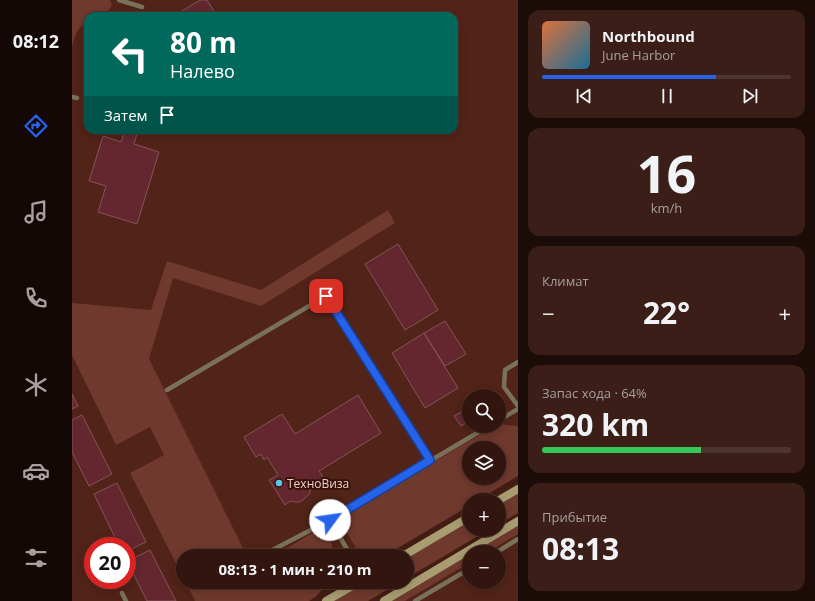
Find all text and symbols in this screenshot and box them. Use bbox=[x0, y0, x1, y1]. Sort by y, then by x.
text: 80 m bbox=[170, 23, 237, 61]
text: Northbound bbox=[602, 26, 695, 46]
icon: left bbox=[104, 28, 156, 80]
text: 08:12 bbox=[13, 29, 59, 53]
text: June Harbor bbox=[602, 46, 675, 64]
text: Налево bbox=[170, 59, 235, 83]
icon: previous bbox=[573, 85, 595, 107]
icon: pause bbox=[656, 85, 678, 107]
icon: next bbox=[739, 85, 761, 107]
icon: arrive bbox=[156, 104, 178, 126]
text: Затем bbox=[104, 105, 148, 125]
icon: directions bbox=[22, 112, 50, 140]
text: 16 bbox=[637, 137, 696, 208]
icon: music bbox=[22, 198, 50, 226]
text: km/h bbox=[651, 199, 682, 217]
text: Климат bbox=[542, 272, 589, 290]
pin bbox=[309, 279, 343, 313]
icon: phone bbox=[22, 284, 50, 312]
icon: arrive bbox=[315, 285, 337, 307]
text: 22° bbox=[643, 292, 690, 333]
text: − bbox=[542, 298, 555, 328]
text: + bbox=[778, 298, 791, 328]
icon: climate bbox=[22, 371, 50, 399]
text: Запас хода · 64% bbox=[542, 384, 647, 402]
map controls bbox=[462, 389, 506, 589]
button: search bbox=[462, 389, 506, 433]
text: 320 km bbox=[542, 404, 649, 445]
button: layers bbox=[462, 441, 506, 485]
icon: car bbox=[22, 457, 50, 485]
place label: ТехноВиза bbox=[287, 475, 349, 492]
marker: ТехноВиза bbox=[274, 478, 284, 488]
button: + bbox=[462, 493, 506, 537]
position arrow bbox=[309, 499, 351, 541]
text: Прибытие bbox=[542, 508, 607, 526]
text: 08:13 bbox=[542, 528, 619, 569]
speed limit sign: 20 bbox=[84, 537, 136, 589]
icon: filters bbox=[22, 544, 50, 572]
button: − bbox=[462, 545, 506, 589]
text: 08:13 · 1 мин · 210 m bbox=[219, 559, 371, 579]

